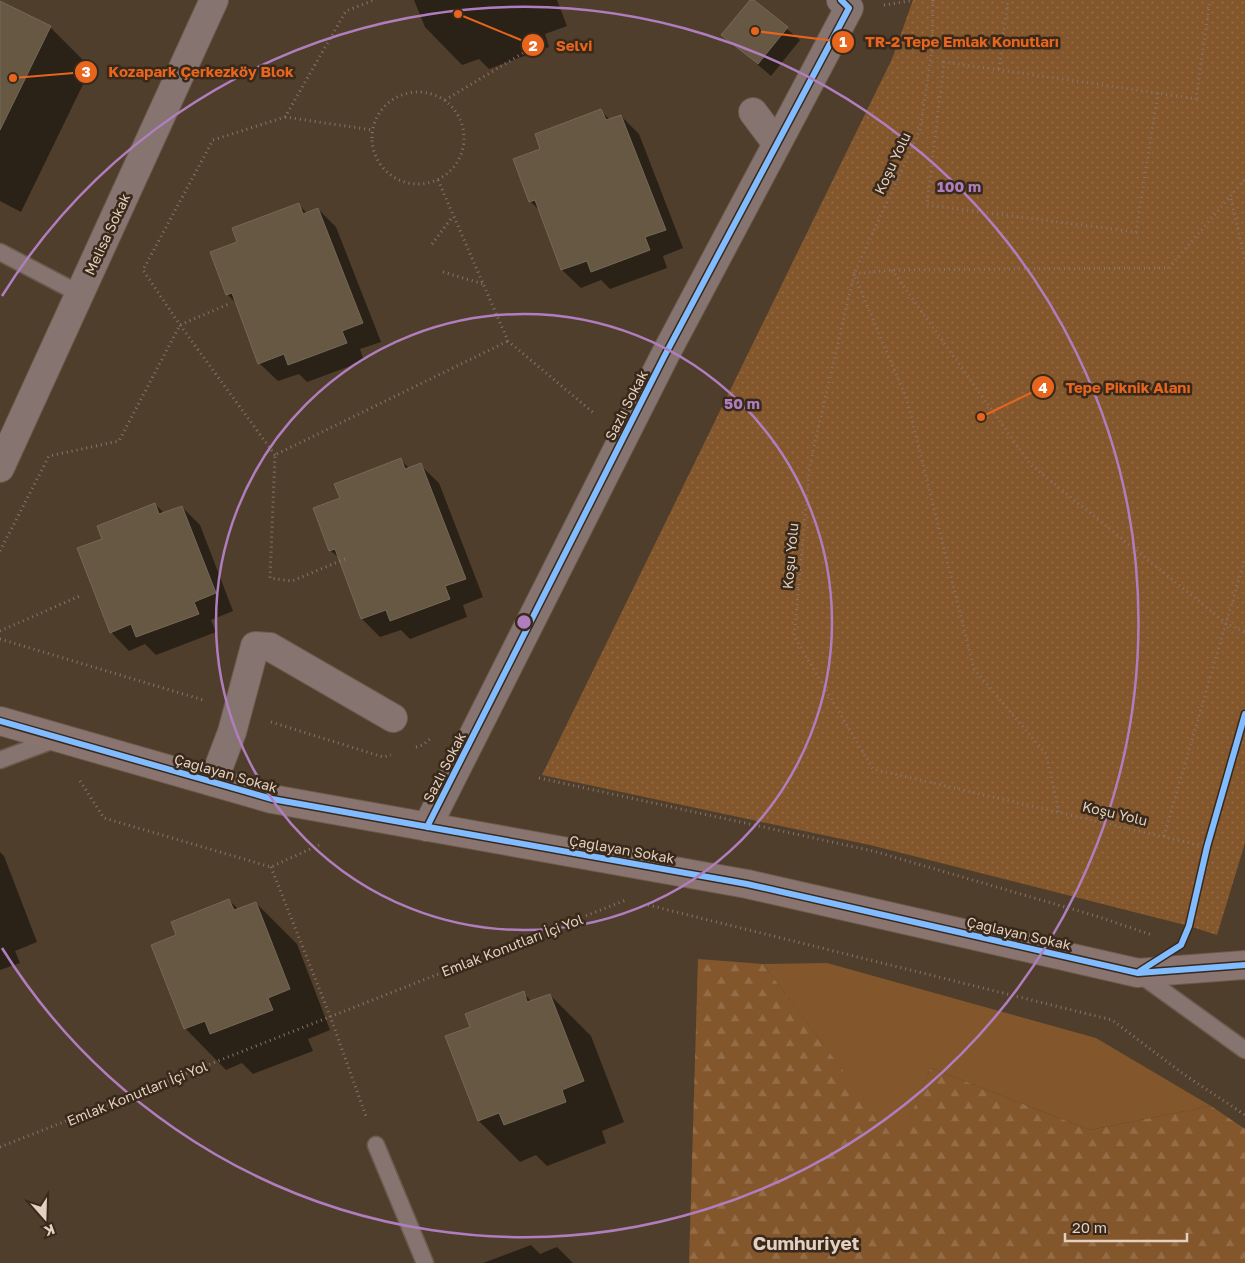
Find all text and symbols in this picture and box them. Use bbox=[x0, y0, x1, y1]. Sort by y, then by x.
callout: TR-2 Tepe Emlak Konutları bbox=[831, 27, 1069, 57]
callout: Selvi bbox=[520, 30, 602, 60]
text: 1 bbox=[839, 32, 847, 50]
text: TR-2 Tepe Emlak Konutları bbox=[865, 32, 1059, 50]
text: 2 bbox=[528, 36, 538, 54]
text: Selvi bbox=[556, 36, 592, 54]
callout: Kozapark Çerkezköy Blok bbox=[74, 57, 304, 87]
text: 3 bbox=[81, 62, 91, 80]
text: Kozapark Çerkezköy Blok bbox=[108, 62, 294, 80]
street label: Koşu Yolu bbox=[870, 129, 914, 197]
text: 100 m bbox=[937, 177, 981, 195]
street label: Melisa Sokak bbox=[81, 190, 133, 278]
street label: Sazlı Sokak bbox=[601, 367, 651, 443]
callout: Tepe Piknik Alanı bbox=[1030, 372, 1201, 402]
text: 4 bbox=[1038, 378, 1048, 396]
text: Tepe Piknik Alanı bbox=[1065, 378, 1191, 396]
text: 50 m bbox=[724, 394, 760, 412]
street label: Koşu Yolu bbox=[779, 522, 801, 590]
centre of rings bbox=[515, 613, 533, 631]
street label: Sazlı Sokak bbox=[419, 729, 469, 805]
street label: Çağlayan Sokak bbox=[172, 750, 280, 796]
street label: Koşu Yolu bbox=[1081, 797, 1149, 829]
street label: Çağlayan Sokak bbox=[568, 831, 676, 867]
street label: Emlak Konutları İçi Yol bbox=[439, 910, 585, 980]
street label: Çağlayan Sokak bbox=[965, 913, 1073, 953]
street label: Emlak Konutları İçi Yol bbox=[64, 1057, 210, 1129]
north arrow bbox=[20, 1193, 70, 1243]
scale bar bbox=[1065, 1210, 1188, 1242]
text: 20 m bbox=[1072, 1218, 1107, 1236]
text: K bbox=[42, 1221, 57, 1240]
district label: Cumhuriyet bbox=[753, 1231, 860, 1254]

